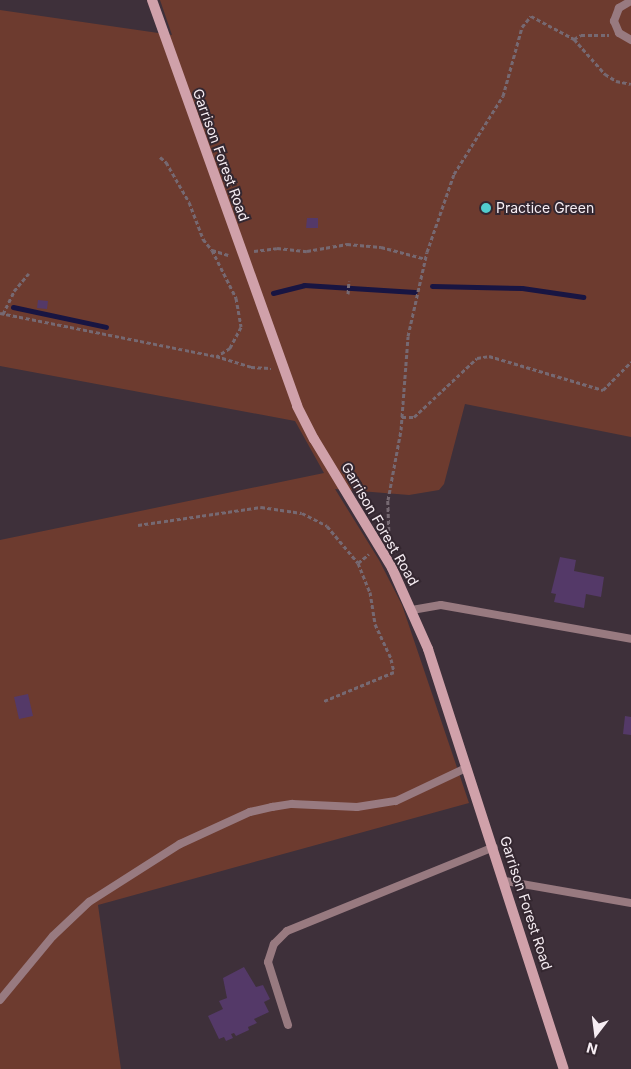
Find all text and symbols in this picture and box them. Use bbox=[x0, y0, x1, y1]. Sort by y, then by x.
street label: Garrison Forest Road bbox=[189, 87, 253, 223]
place label: Practice Green bbox=[496, 200, 594, 216]
marker: Practice Green bbox=[480, 202, 492, 214]
street label: Garrison Forest Road bbox=[338, 459, 422, 589]
street label: Garrison Forest Road bbox=[496, 834, 556, 972]
north arrow bbox=[571, 1009, 621, 1059]
text: N bbox=[585, 1039, 599, 1059]

